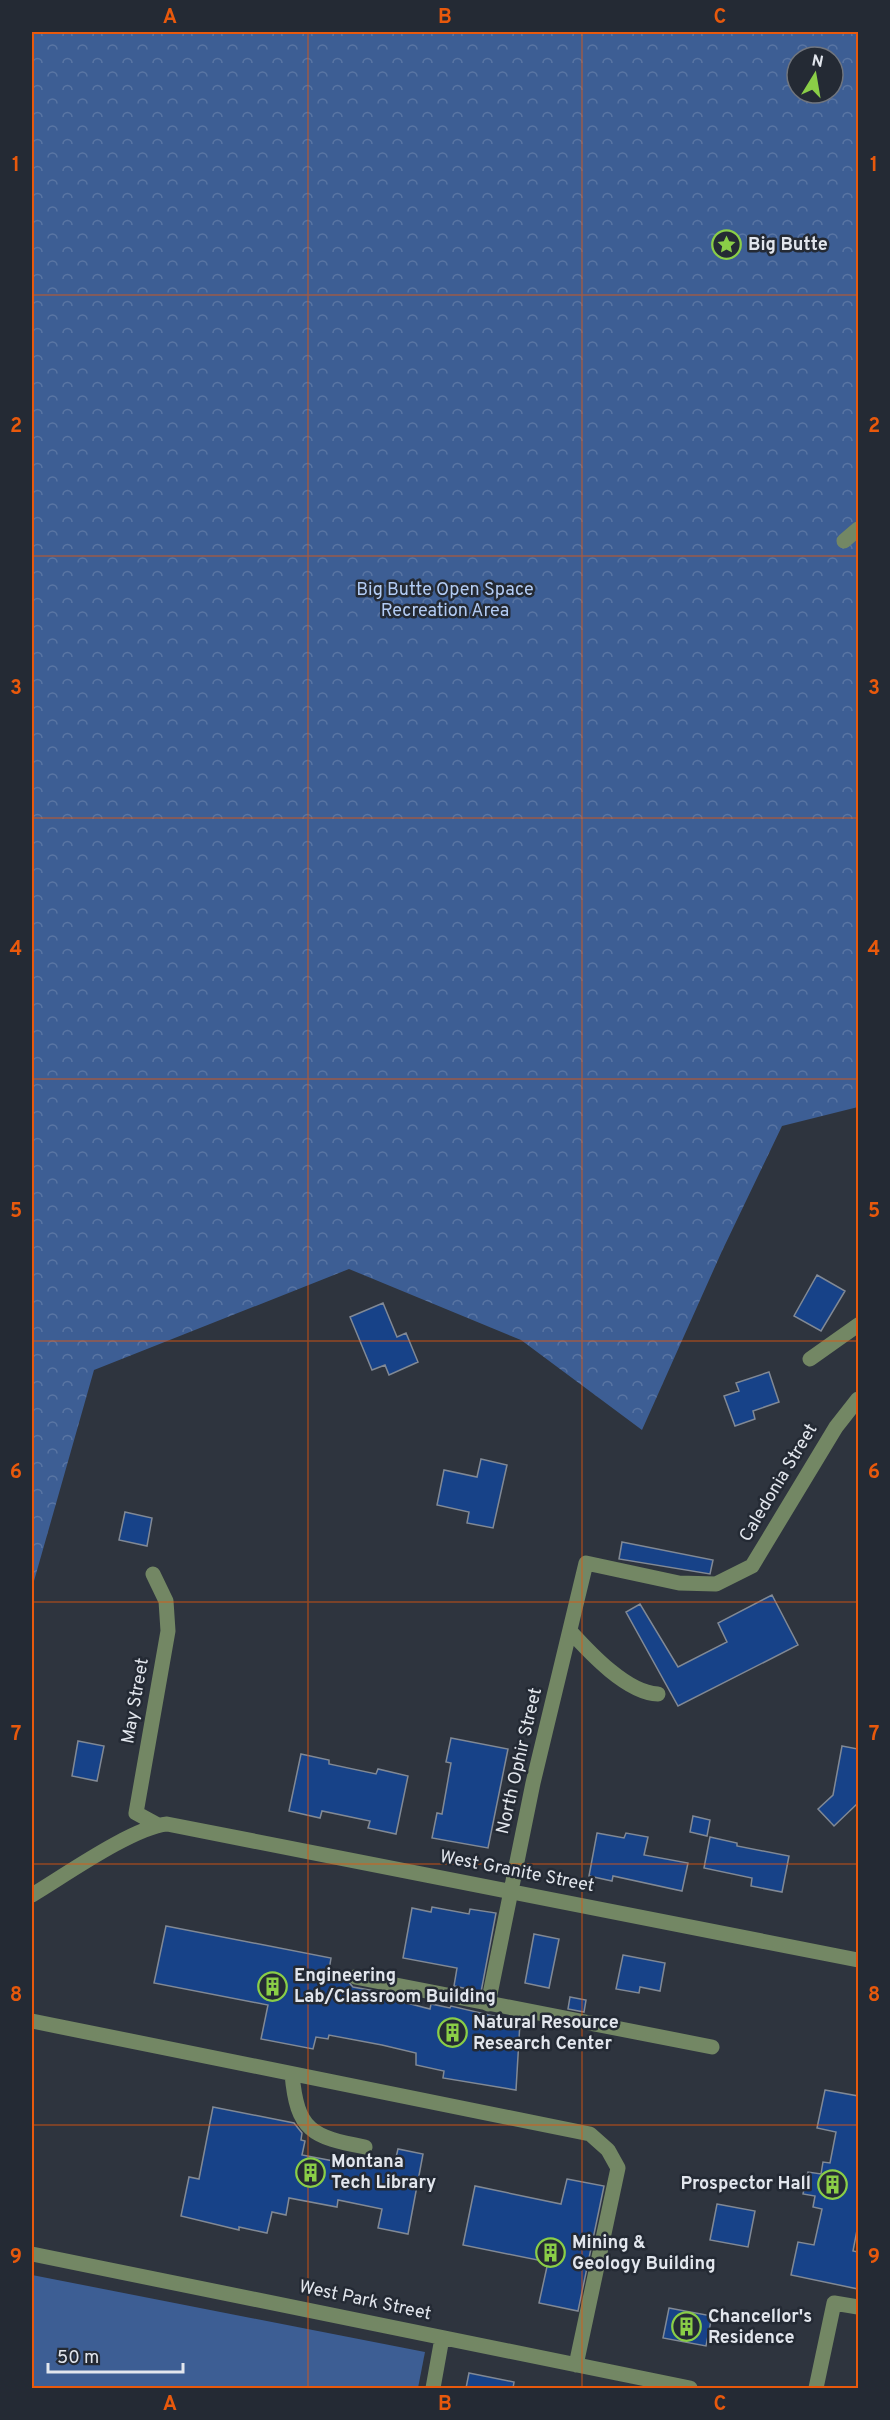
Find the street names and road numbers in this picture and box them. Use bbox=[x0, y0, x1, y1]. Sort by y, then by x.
street label: Caledonia Street bbox=[735, 1420, 823, 1546]
street label: May Street bbox=[117, 1656, 155, 1746]
street label: North Ophir Street bbox=[492, 1685, 548, 1837]
street label: West Granite Street bbox=[438, 1846, 596, 1898]
street label: West Park Street bbox=[297, 2276, 433, 2326]

